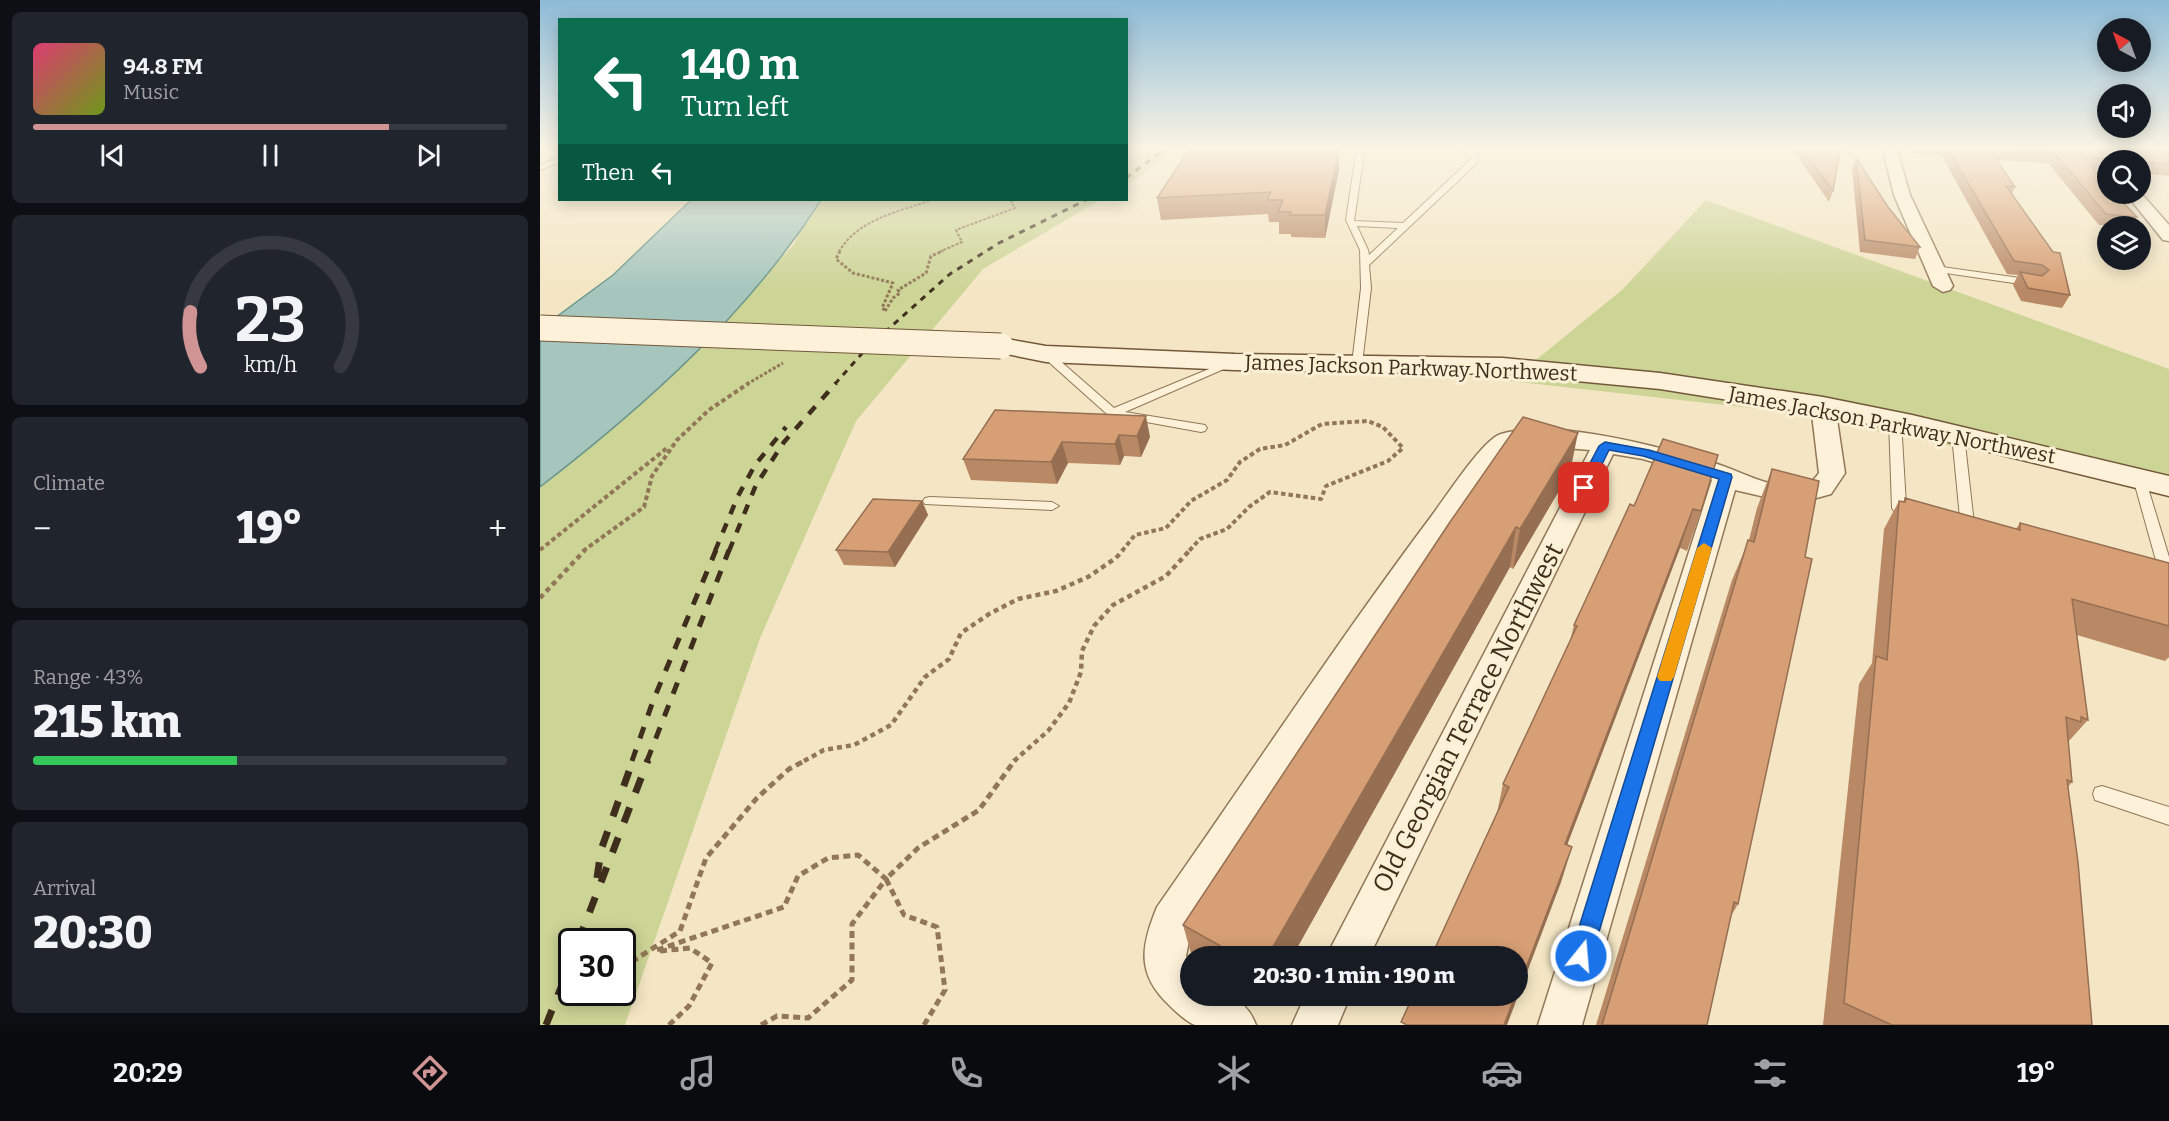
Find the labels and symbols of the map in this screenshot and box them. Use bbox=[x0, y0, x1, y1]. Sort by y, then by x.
north arrow bbox=[2097, 18, 2151, 72]
street label: James Jackson Parkway Northwest bbox=[1243, 349, 1578, 387]
street label: James Jackson Parkway Northwest bbox=[1725, 380, 2058, 470]
pin bbox=[1558, 462, 1609, 513]
street label: Old Georgian Terrace Northwest bbox=[1366, 538, 1570, 898]
position arrow bbox=[1549, 924, 1613, 988]
speed limit sign: 30 bbox=[558, 928, 636, 1006]

